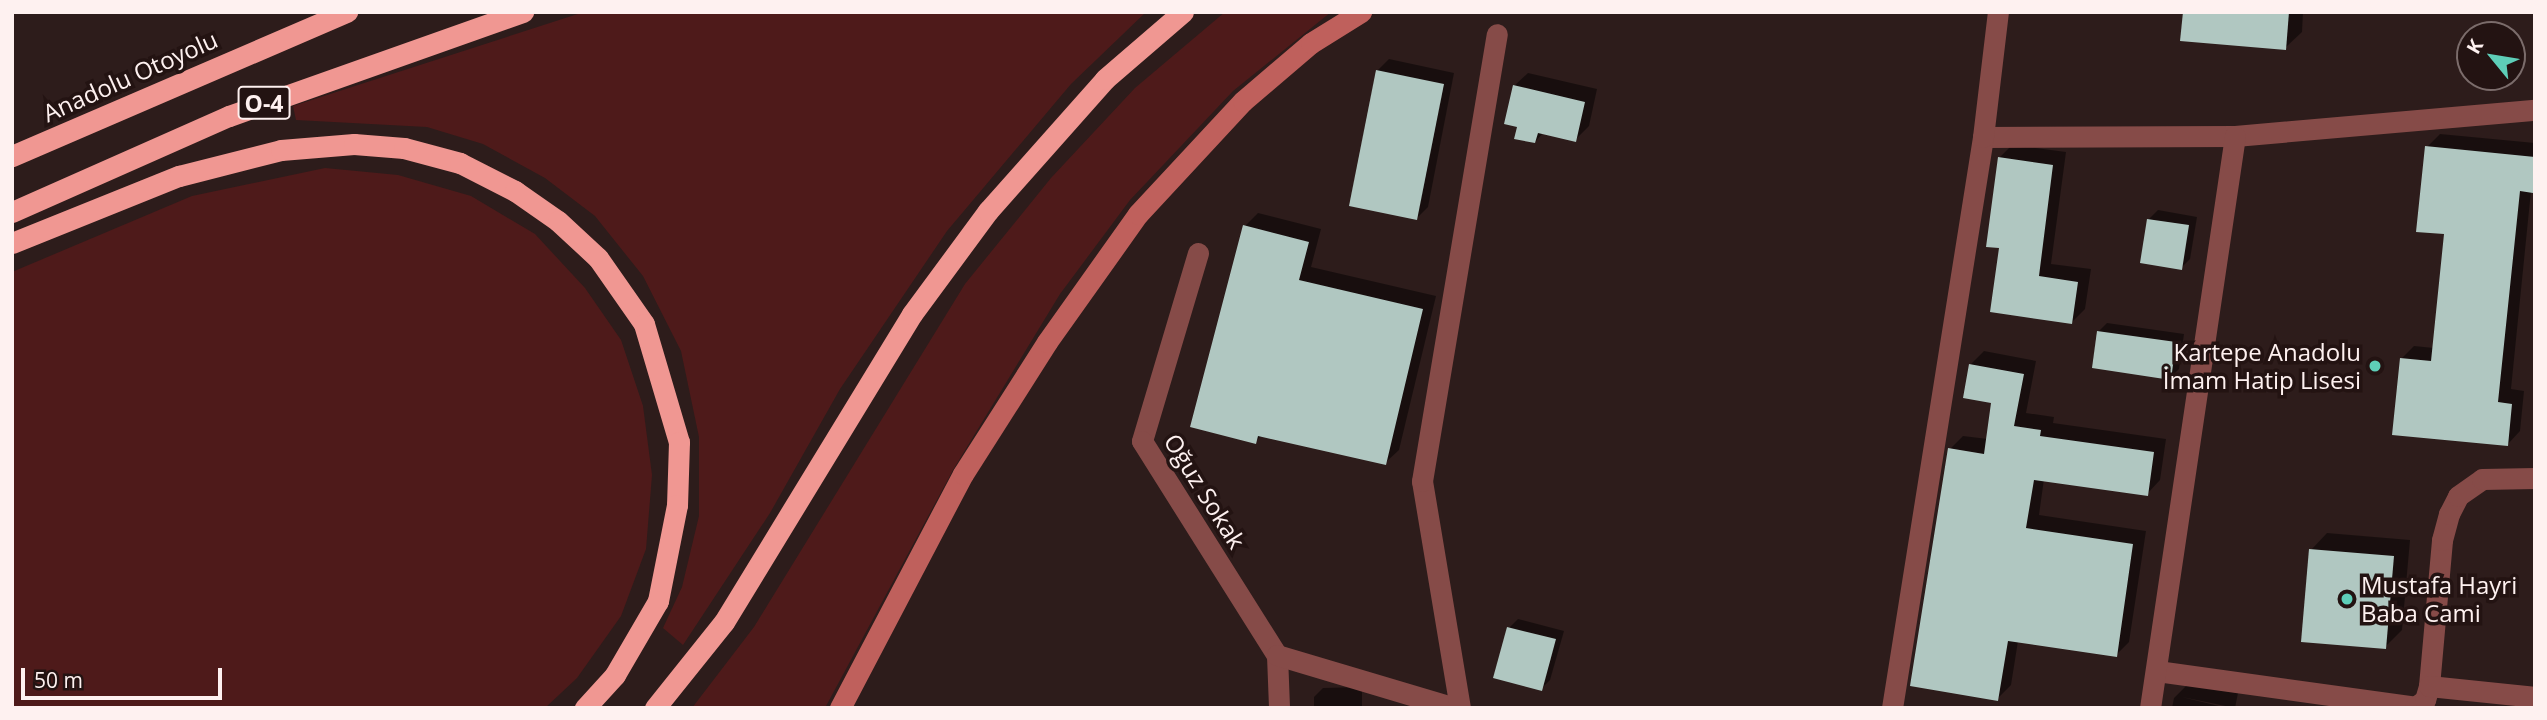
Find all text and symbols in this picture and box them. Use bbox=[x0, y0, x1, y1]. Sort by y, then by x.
north arrow bbox=[2456, 21, 2526, 91]
street label: Anadolu Otoyolu bbox=[38, 25, 222, 127]
text: K bbox=[2460, 35, 2489, 58]
road number: O-4 bbox=[236, 83, 292, 122]
place label: Kartepe Anadolu İmam Hatip Lisesi bbox=[2163, 338, 2361, 394]
marker: Kartepe Anadolu İmam Hatip Lisesi bbox=[2367, 358, 2383, 374]
street label: Oğuz Sokak bbox=[1158, 428, 1252, 554]
place label: Mustafa Hayri Baba Cami bbox=[2361, 571, 2517, 627]
marker: Mustafa Hayri Baba Cami bbox=[2339, 591, 2355, 607]
scale bar bbox=[24, 654, 226, 698]
text: 50 m bbox=[34, 666, 83, 694]

